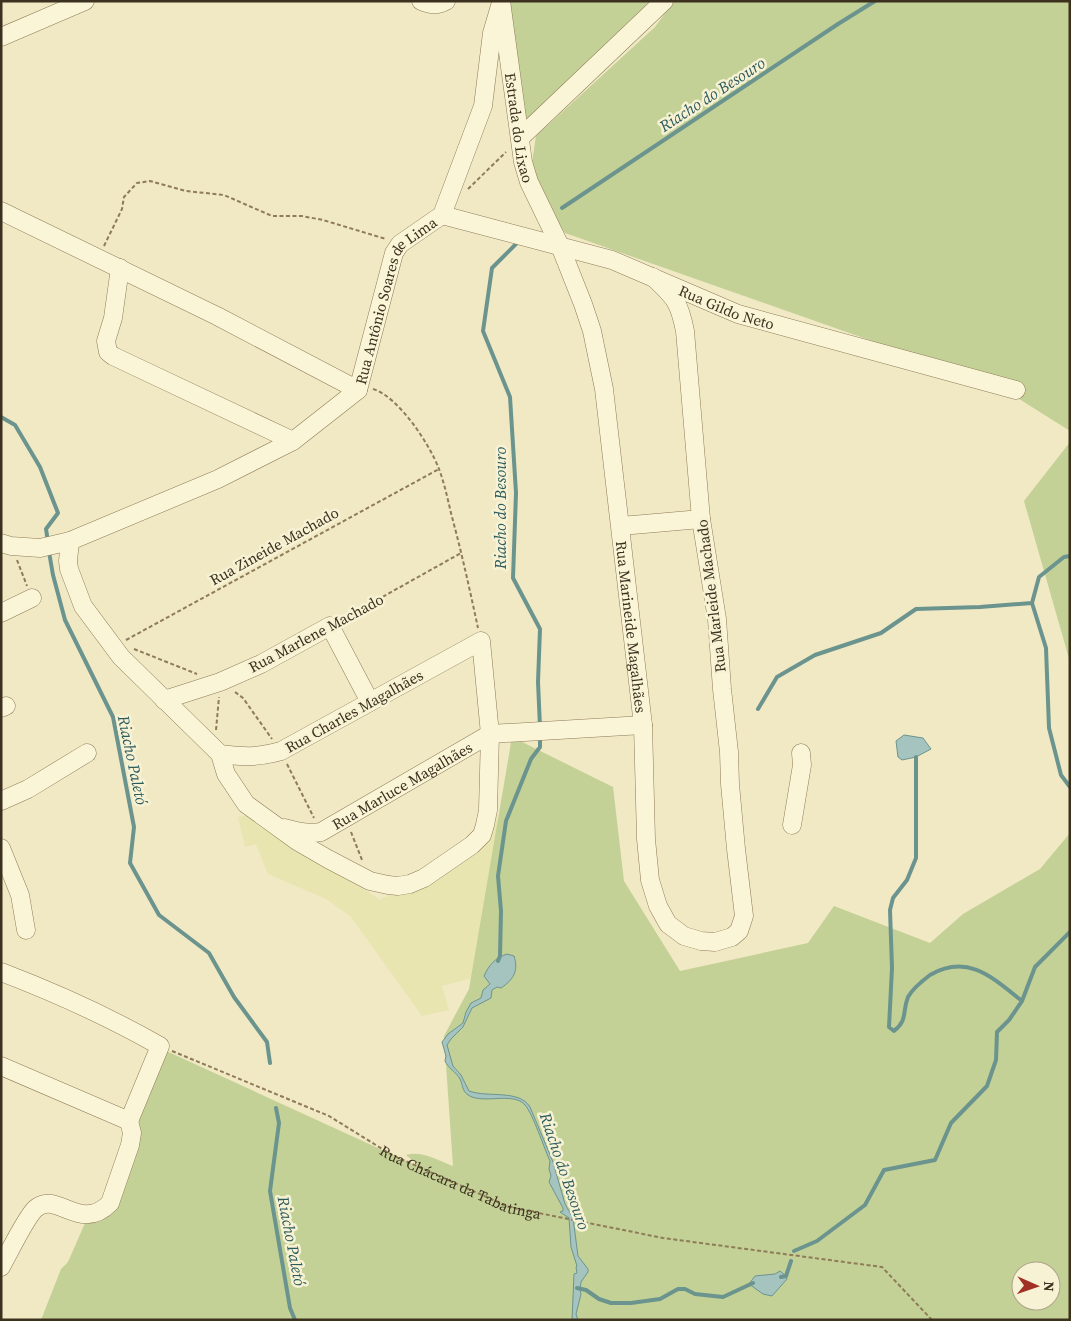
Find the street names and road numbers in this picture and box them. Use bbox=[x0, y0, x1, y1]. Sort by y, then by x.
street label: Estrada do Lixao bbox=[500, 71, 539, 185]
street label: Rua Antônio Soares de Lima bbox=[349, 211, 441, 387]
street label: Rua Gildo Neto bbox=[676, 279, 777, 334]
street label: Rua Zineide Machado bbox=[206, 502, 342, 590]
street label: Rua Marleide Machado bbox=[691, 518, 731, 674]
street label: Rua Marineide Magalhães bbox=[611, 540, 652, 714]
street label: Rua Marlene Machado bbox=[245, 588, 387, 678]
street label: Rua Charles Magalhães bbox=[281, 664, 427, 758]
street label: Rua Marluce Magalhães bbox=[328, 736, 476, 834]
street label: Rua Chácara da Tabatinga bbox=[376, 1139, 543, 1224]

